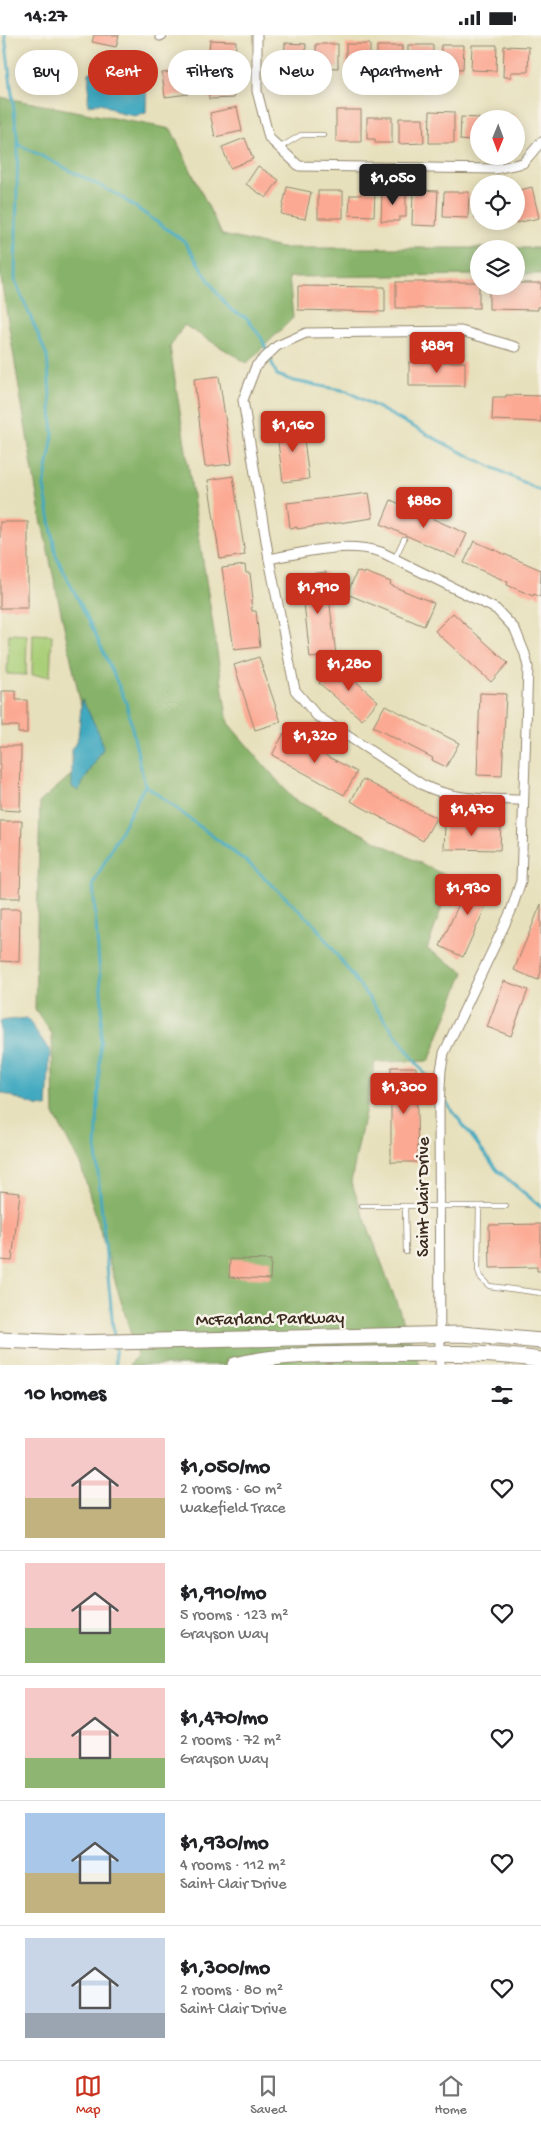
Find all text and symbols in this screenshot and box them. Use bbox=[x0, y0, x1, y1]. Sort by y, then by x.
text: 14:27 bbox=[25, 6, 67, 29]
chip: Buy bbox=[15, 50, 78, 95]
chip: Rent bbox=[88, 50, 158, 95]
chip: Filters bbox=[168, 50, 251, 95]
chip: New bbox=[261, 50, 332, 95]
chip: Apartment bbox=[342, 50, 459, 95]
north arrow bbox=[470, 110, 525, 165]
map controls bbox=[470, 110, 525, 295]
pin: $1,050 bbox=[352, 163, 434, 206]
text: $1,050 bbox=[370, 170, 416, 189]
button: locate bbox=[470, 175, 525, 230]
button: layers bbox=[470, 240, 525, 295]
pin: $889 bbox=[407, 331, 467, 374]
text: $889 bbox=[421, 338, 453, 357]
pin: $1,160 bbox=[252, 411, 334, 453]
text: $1,160 bbox=[272, 417, 314, 436]
pin: $880 bbox=[394, 487, 454, 529]
text: $880 bbox=[407, 493, 441, 512]
pin: $1,910 bbox=[277, 573, 359, 615]
text: $1,910 bbox=[297, 579, 339, 598]
pin: $1,280 bbox=[308, 649, 390, 692]
text: $1,280 bbox=[327, 656, 371, 675]
pin: $1,320 bbox=[274, 721, 356, 764]
text: $1,320 bbox=[293, 728, 337, 747]
pin: $1,470 bbox=[431, 795, 513, 837]
text: $1,470 bbox=[450, 801, 494, 820]
pin: $1,930 bbox=[427, 873, 509, 916]
text: $1,930 bbox=[446, 880, 490, 899]
pin: $1,300 bbox=[363, 1073, 445, 1115]
text: $1,300 bbox=[381, 1079, 427, 1098]
street label: Saint Clair Drive bbox=[414, 1136, 435, 1257]
street label: McFarland Parkway bbox=[196, 1308, 345, 1332]
icon: filters bbox=[488, 1381, 516, 1409]
text: 10 homes bbox=[25, 1383, 106, 1408]
text: $1,050/mo bbox=[180, 1456, 270, 1481]
icon: home bbox=[65, 1458, 125, 1518]
icon: heart bbox=[488, 1474, 516, 1502]
text: 2 rooms · 60 m² bbox=[180, 1481, 282, 1500]
text: Wakefield Trace bbox=[180, 1500, 286, 1519]
text: $1,910/mo bbox=[180, 1582, 266, 1607]
icon: home bbox=[65, 1583, 125, 1643]
icon: heart bbox=[488, 1599, 516, 1627]
text: 5 rooms · 123 m² bbox=[180, 1607, 288, 1626]
text: Grayson Way bbox=[180, 1626, 268, 1645]
text: $1,470/mo bbox=[180, 1707, 268, 1732]
icon: home bbox=[65, 1708, 125, 1768]
icon: heart bbox=[488, 1724, 516, 1752]
text: 2 rooms · 72 m² bbox=[180, 1732, 281, 1751]
text: Grayson Way bbox=[180, 1751, 268, 1770]
text: $1,930/mo bbox=[180, 1832, 269, 1857]
icon: home bbox=[65, 1833, 125, 1893]
icon: heart bbox=[488, 1849, 516, 1877]
text: 4 rooms · 112 m² bbox=[180, 1857, 286, 1876]
text: Saint Clair Drive bbox=[180, 1876, 287, 1895]
text: $1,300/mo bbox=[180, 1957, 270, 1982]
icon: home bbox=[65, 1958, 125, 2018]
icon: heart bbox=[488, 1974, 516, 2002]
text: 2 rooms · 80 m² bbox=[180, 1982, 283, 2001]
text: Saint Clair Drive bbox=[180, 2001, 287, 2020]
tab: Map bbox=[74, 2072, 102, 2119]
tab: Saved bbox=[250, 2072, 286, 2119]
tab: Home bbox=[434, 2072, 467, 2119]

